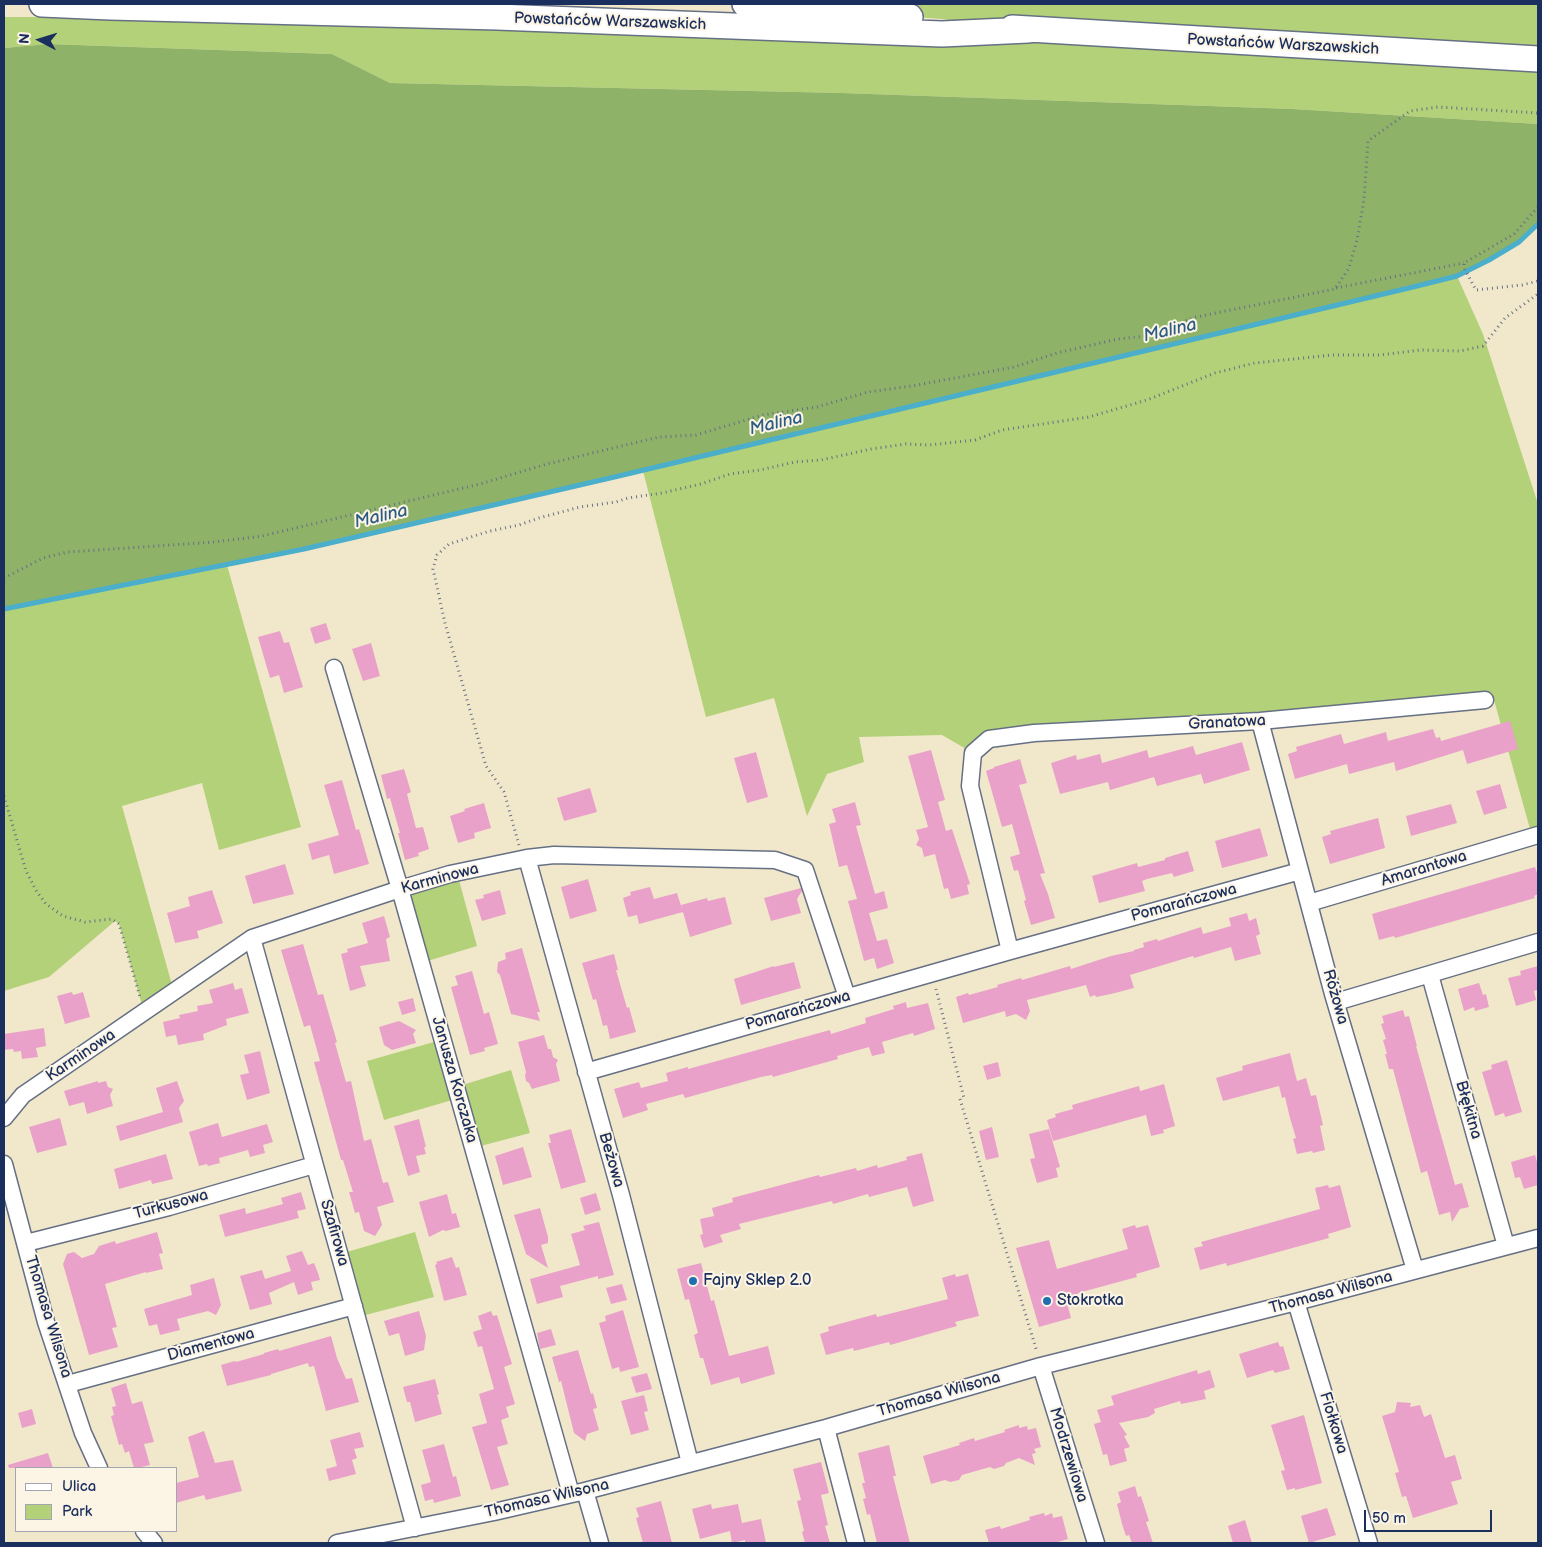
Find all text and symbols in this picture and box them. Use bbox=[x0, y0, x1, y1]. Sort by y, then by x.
street label: Powstańców Warszawskich bbox=[514, 9, 706, 35]
north arrow bbox=[15, 15, 65, 65]
street label: Powstańców Warszawskich bbox=[1186, 30, 1380, 60]
text: N bbox=[16, 33, 33, 45]
water label: Malina bbox=[1141, 314, 1199, 348]
water label: Malina bbox=[747, 407, 805, 441]
water label: Malina bbox=[352, 500, 410, 534]
street label: Granatowa bbox=[1188, 711, 1266, 735]
street label: Amarantowa bbox=[1379, 847, 1469, 891]
street label: Karminowa bbox=[399, 859, 481, 899]
street label: Pomarańczowa bbox=[1129, 880, 1239, 926]
street label: Różowa bbox=[1318, 967, 1352, 1027]
street label: Pomarańczowa bbox=[743, 987, 853, 1035]
street label: Janusza Korczaka bbox=[427, 1015, 481, 1145]
street label: Karminowa bbox=[43, 1026, 119, 1086]
street label: Błękitna bbox=[1451, 1079, 1485, 1141]
street label: Beżowa bbox=[594, 1130, 628, 1190]
street label: Turkusowa bbox=[132, 1186, 210, 1224]
street label: Szafirowa bbox=[315, 1198, 353, 1268]
street label: Thomasa Wilsona bbox=[20, 1254, 76, 1380]
street label: Thomasa Wilsona bbox=[1267, 1267, 1395, 1319]
place label: Fajny Sklep 2.0 bbox=[703, 1271, 812, 1291]
marker: Fajny Sklep 2.0 bbox=[687, 1275, 699, 1287]
place label: Stokrotka bbox=[1057, 1291, 1124, 1311]
marker: Stokrotka bbox=[1041, 1295, 1053, 1307]
street label: Diamentowa bbox=[165, 1324, 257, 1366]
street label: Thomasa Wilsona bbox=[875, 1368, 1003, 1422]
street label: Fiołkowa bbox=[1315, 1390, 1351, 1456]
street label: Modrzewiowa bbox=[1044, 1405, 1092, 1505]
legend bbox=[15, 1467, 178, 1532]
street label: Thomasa Wilsona bbox=[483, 1475, 611, 1523]
text: Ulica bbox=[62, 1477, 96, 1496]
scale bar bbox=[1367, 1500, 1494, 1532]
text: Park bbox=[62, 1502, 92, 1521]
text: 50 m bbox=[1372, 1509, 1406, 1528]

